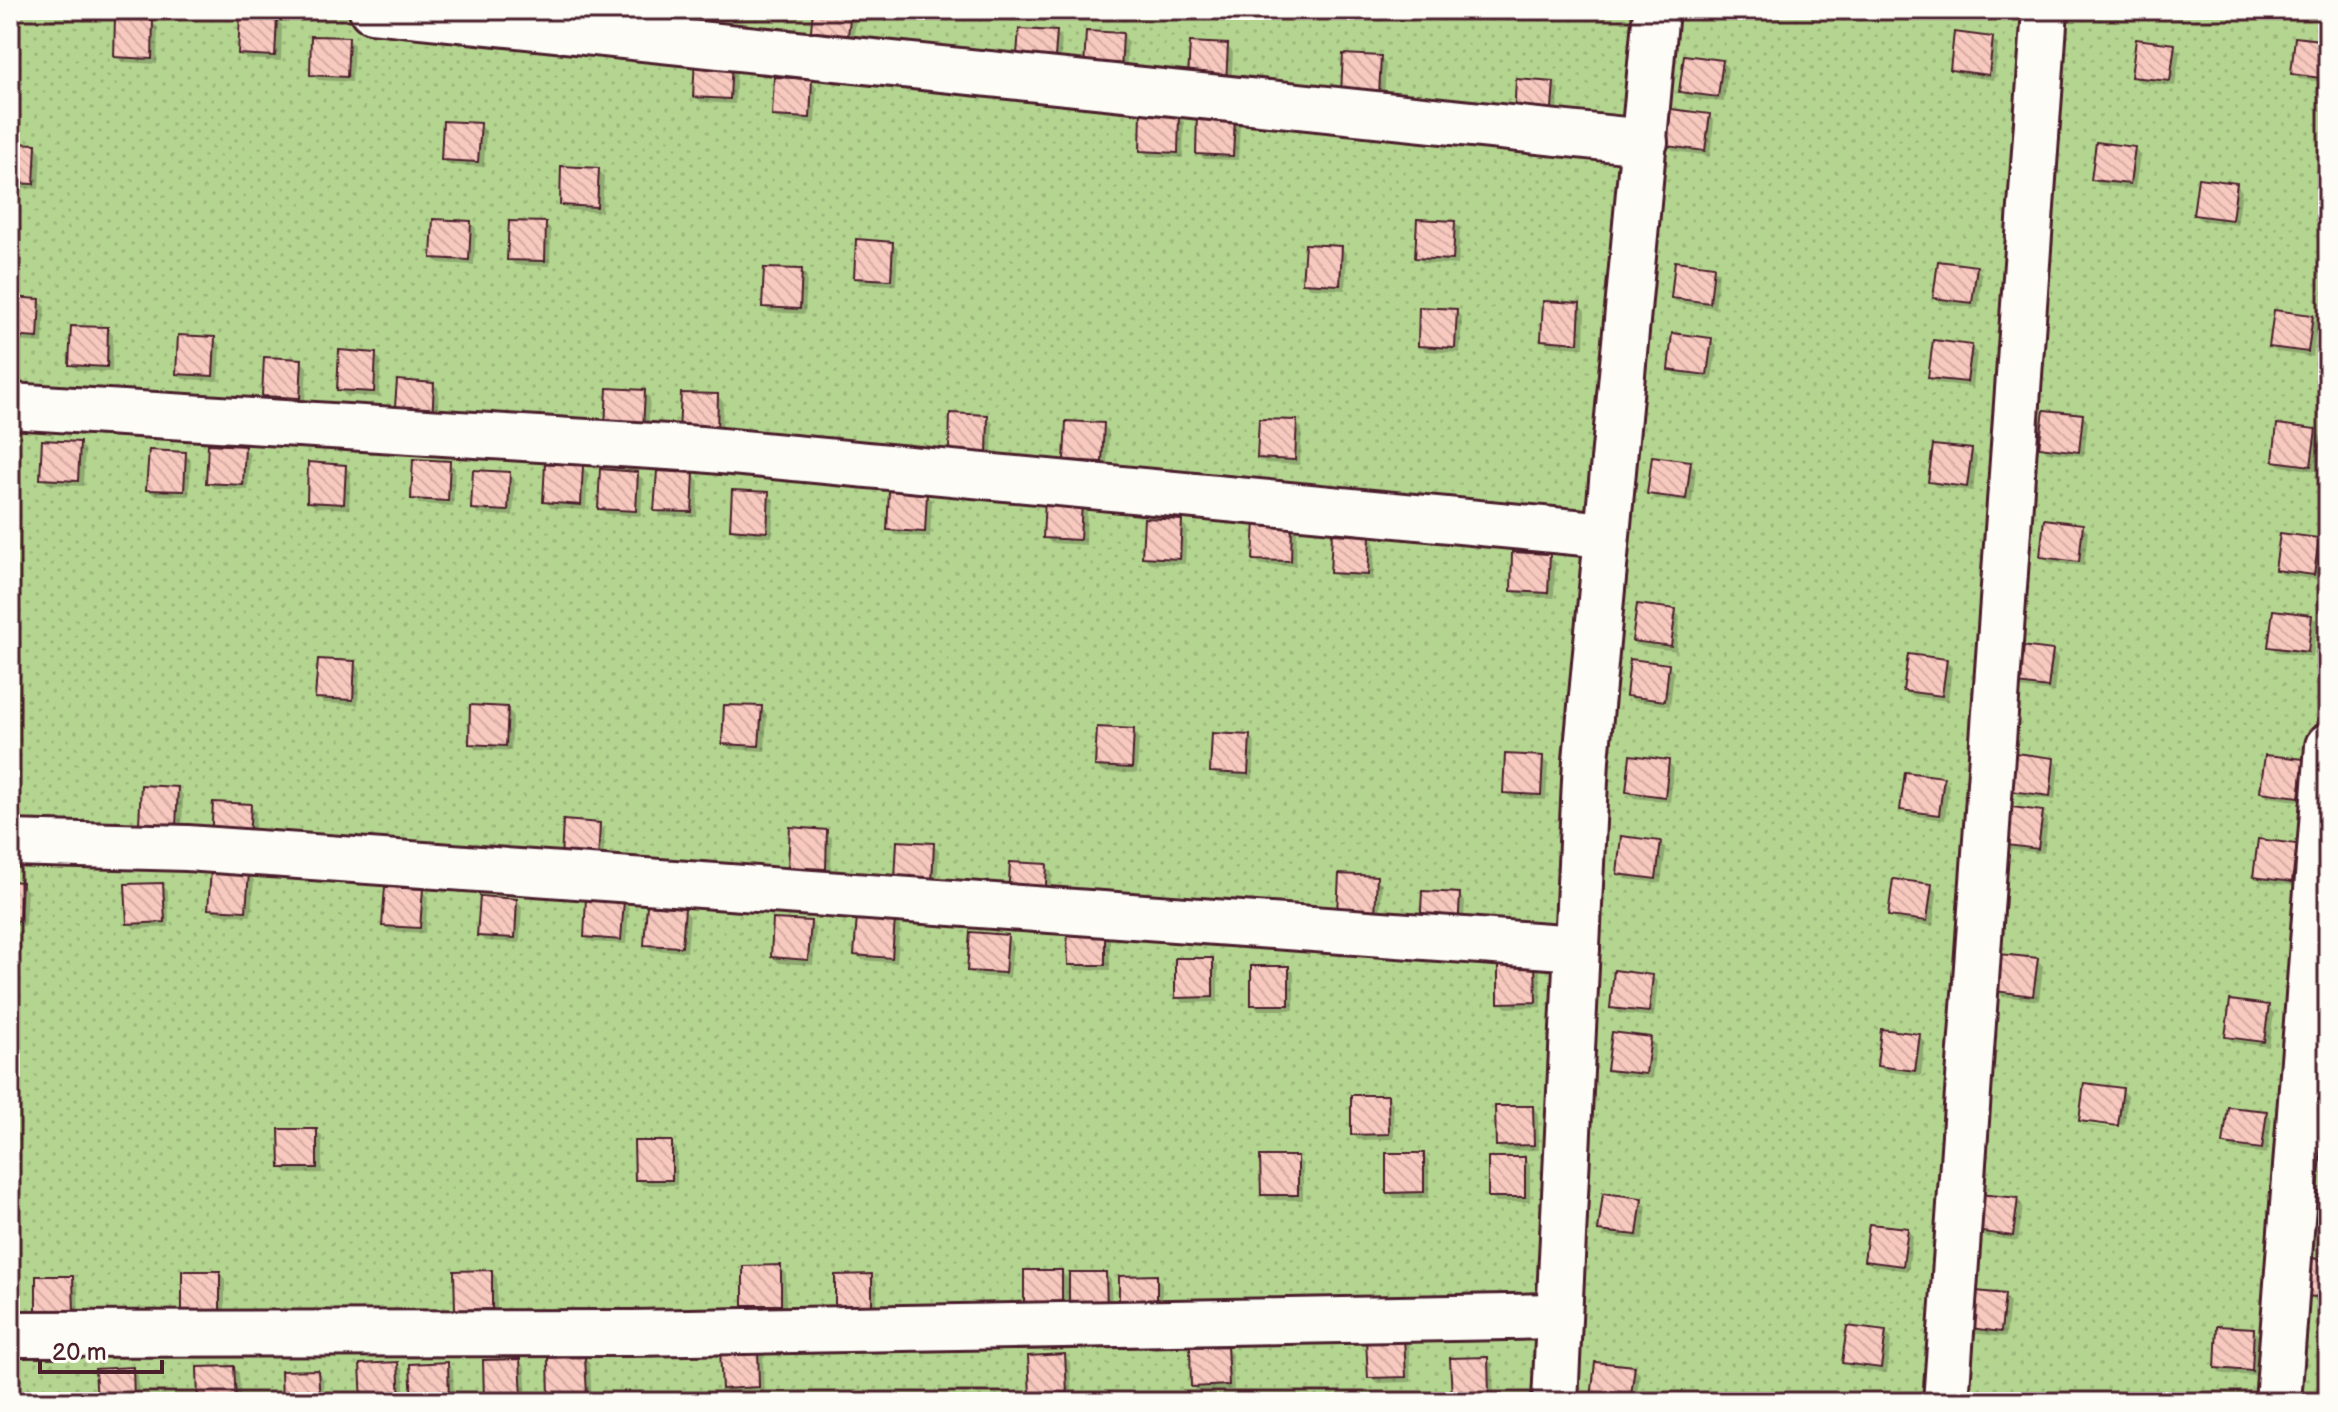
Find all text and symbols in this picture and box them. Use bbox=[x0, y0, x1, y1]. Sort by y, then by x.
scale bar bbox=[40, 1324, 162, 1374]
text: 20 m bbox=[52, 1338, 107, 1367]

